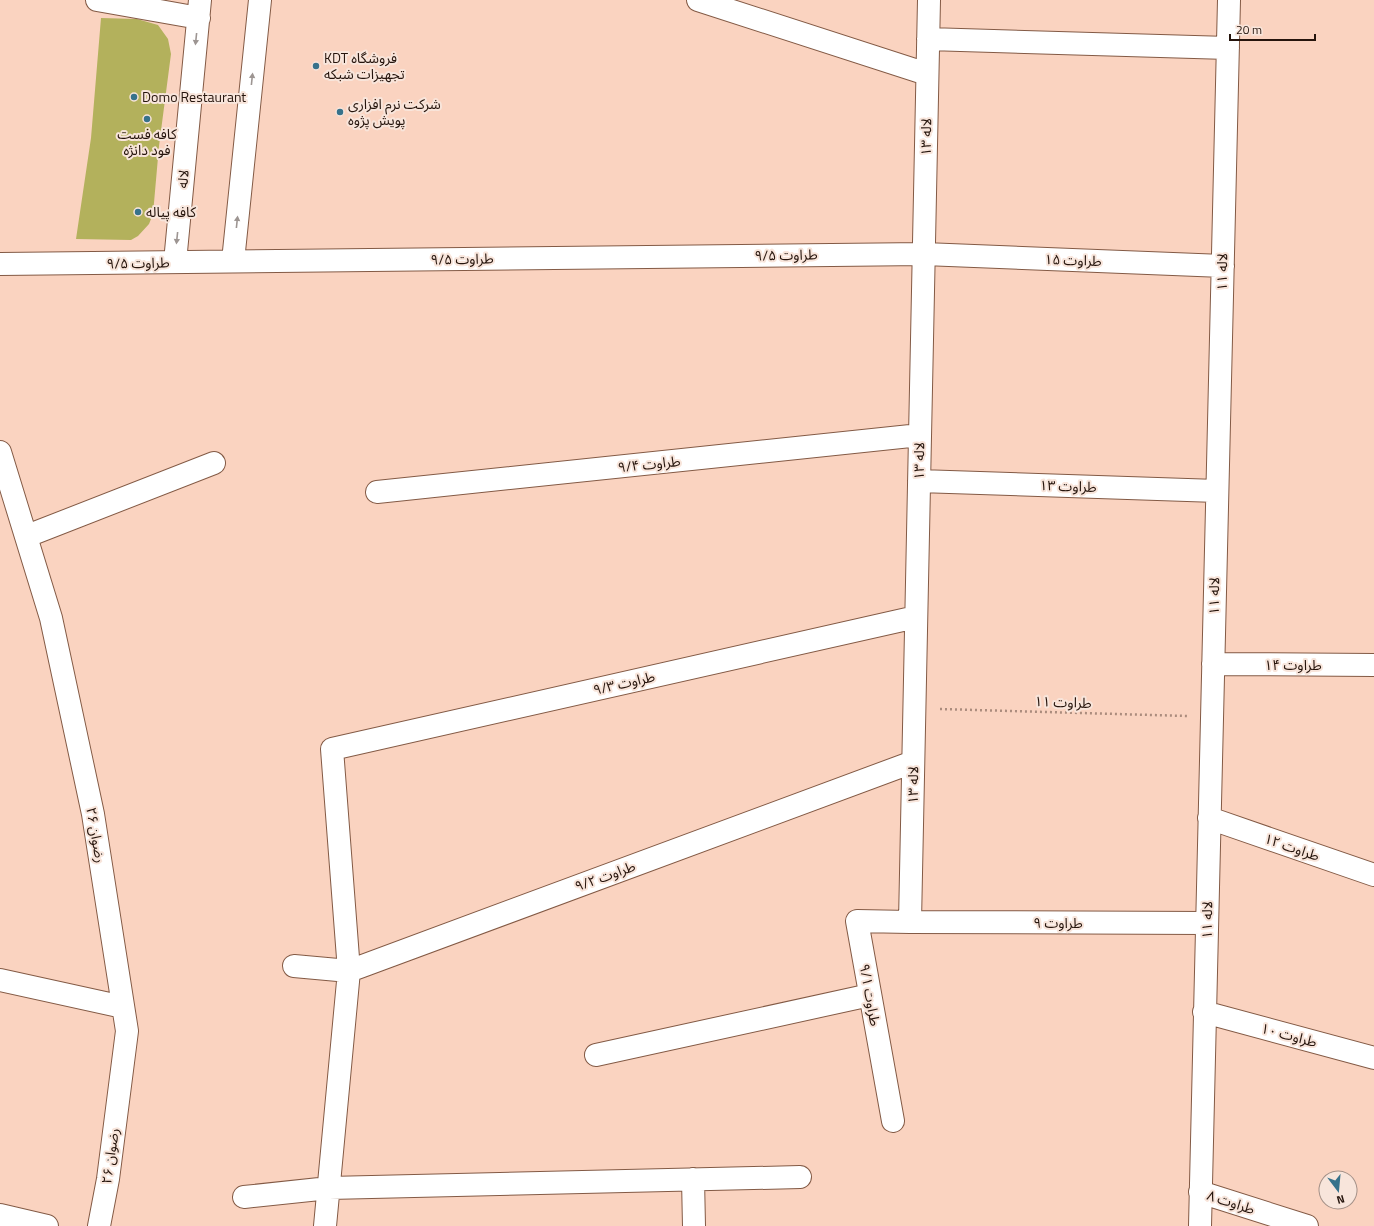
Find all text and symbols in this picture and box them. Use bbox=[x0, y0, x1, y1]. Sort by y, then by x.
scale bar bbox=[1230, 16, 1315, 42]
text: 20 m bbox=[1236, 20, 1262, 39]
one-way arrow bbox=[193, 33, 200, 45]
place label: KDT فروشگاه تجهیزات شبکه bbox=[324, 47, 405, 84]
marker: KDT فروشگاه تجهیزات شبکه bbox=[311, 61, 321, 71]
one-way arrow bbox=[248, 73, 255, 85]
place label: Domo Restaurant bbox=[142, 86, 246, 107]
marker: Domo Restaurant bbox=[129, 92, 139, 102]
place label: شرکت نرم افزاری پویش پژوه bbox=[348, 93, 441, 130]
marker: شرکت نرم افزاری پویش پژوه bbox=[335, 107, 345, 117]
marker: کافه فست فود دانژه bbox=[142, 114, 152, 124]
street label: لاله ۱۳ bbox=[915, 118, 936, 156]
place label: کافه فست فود دانژه bbox=[117, 123, 177, 160]
street label: لاله bbox=[171, 169, 194, 189]
place label: کافه پیاله bbox=[146, 201, 196, 222]
marker: کافه پیاله bbox=[133, 207, 143, 217]
one-way arrow bbox=[234, 216, 240, 229]
one-way arrow bbox=[174, 232, 180, 244]
street label: طراوت ۹/۵ bbox=[754, 243, 818, 266]
street label: طراوت ۹/۵ bbox=[430, 247, 494, 270]
street label: طراوت ۱۵ bbox=[1044, 248, 1102, 271]
street label: طراوت ۹/۵ bbox=[106, 251, 170, 274]
street label: لاله ۱۱ bbox=[1211, 253, 1232, 291]
street label: لاله ۱۳ bbox=[908, 442, 929, 480]
street label: طراوت ۹/۴ bbox=[616, 450, 681, 477]
street label: طراوت ۱۳ bbox=[1039, 474, 1097, 497]
street label: لاله ۱۱ bbox=[1203, 577, 1224, 615]
street label: طراوت ۱۴ bbox=[1264, 654, 1322, 675]
street label: طراوت ۹/۳ bbox=[591, 665, 657, 700]
street label: طراوت ۱۱ bbox=[1034, 690, 1092, 713]
street label: لاله ۱۳ bbox=[902, 766, 923, 804]
street label: رضوان ۲۶ bbox=[81, 806, 112, 864]
street label: طراوت ۱۲ bbox=[1262, 827, 1323, 866]
street label: طراوت ۹/۲ bbox=[572, 855, 638, 896]
street label: لاله ۱۱ bbox=[1196, 901, 1217, 939]
street label: طراوت ۹ bbox=[1033, 912, 1083, 933]
street label: طراوت ۹/۱ bbox=[855, 962, 886, 1028]
street label: طراوت ۱۰ bbox=[1259, 1017, 1320, 1052]
street label: رضوان ۲۶ bbox=[95, 1127, 124, 1185]
north arrow bbox=[1318, 1170, 1358, 1210]
street label: طراوت ۸ bbox=[1204, 1184, 1258, 1219]
text: N bbox=[1335, 1191, 1347, 1208]

